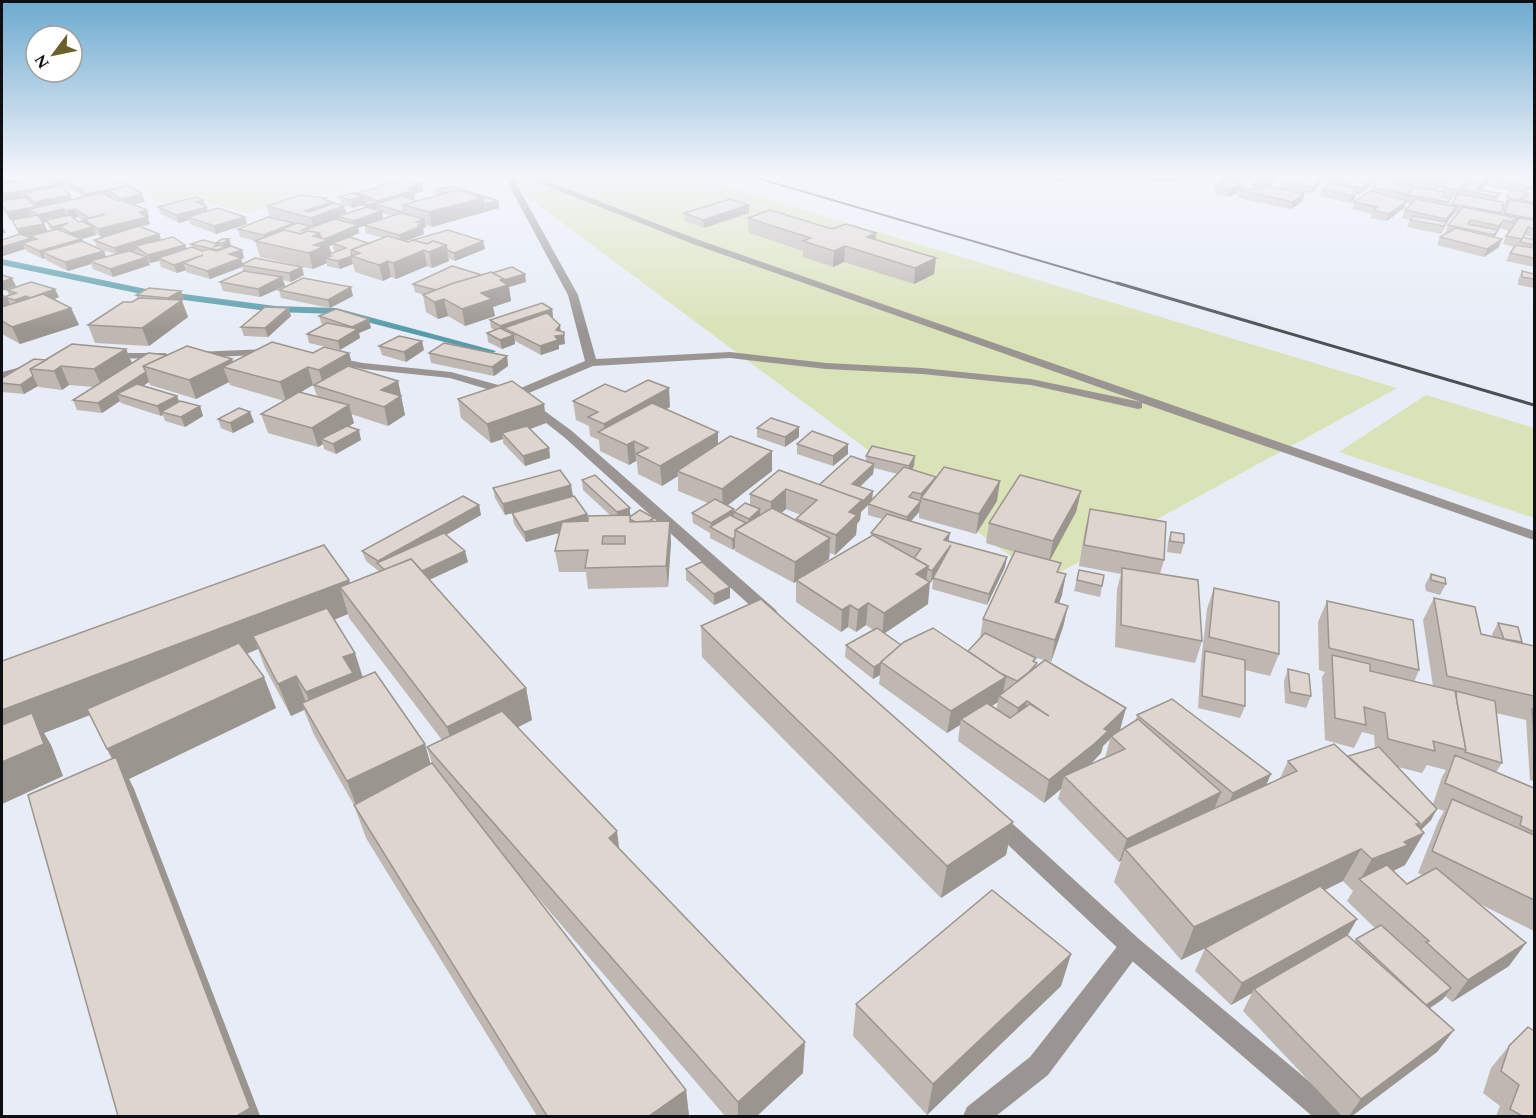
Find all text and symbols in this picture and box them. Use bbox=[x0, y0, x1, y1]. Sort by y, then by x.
north arrow bbox=[24, 24, 84, 84]
text: N bbox=[28, 50, 56, 73]

